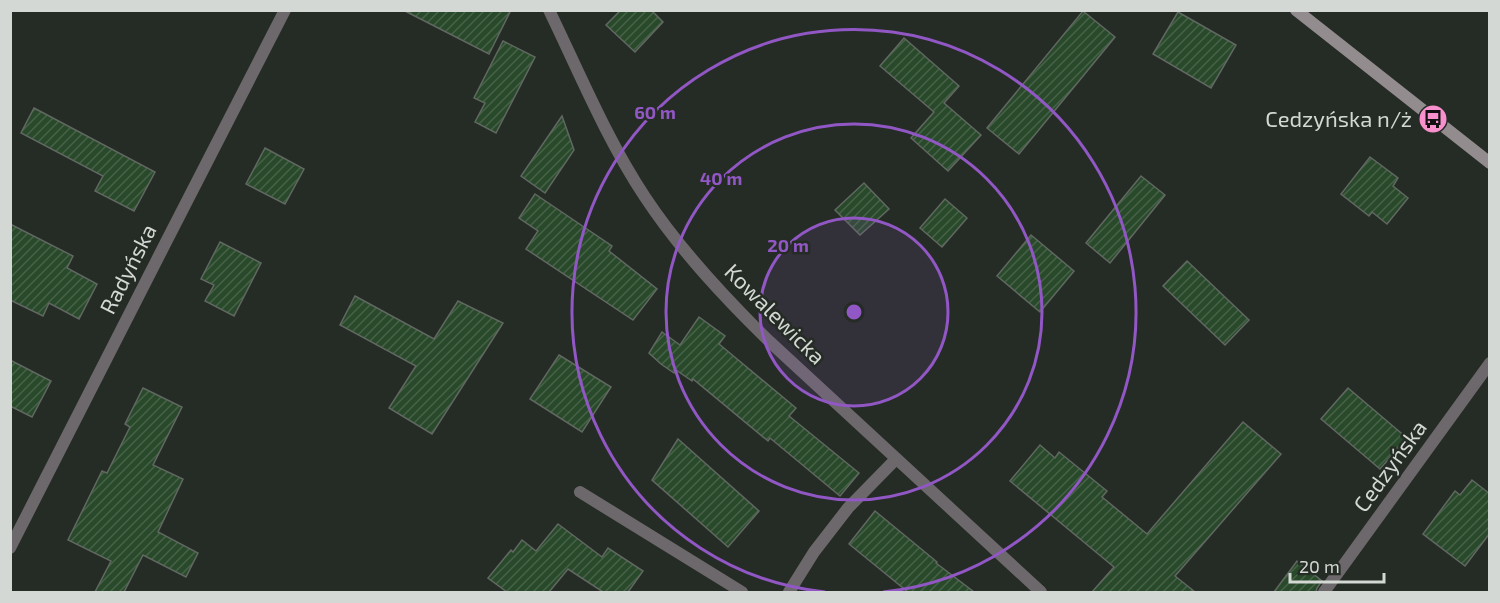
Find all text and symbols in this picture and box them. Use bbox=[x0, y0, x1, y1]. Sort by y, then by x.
text: 60 m bbox=[634, 101, 676, 123]
bus stop icon: Cedzyńska n/ż bbox=[1417, 103, 1449, 135]
place label: Cedzyńska n/ż bbox=[1265, 105, 1412, 131]
text: 40 m bbox=[700, 167, 742, 189]
street label: Radyńska bbox=[93, 219, 161, 318]
text: 20 m bbox=[767, 234, 809, 256]
street label: Kowalewicka bbox=[720, 258, 831, 369]
centre of rings bbox=[844, 302, 864, 322]
street label: Cedzyńska bbox=[1347, 414, 1431, 516]
scale bar bbox=[1290, 546, 1384, 584]
text: 20 m bbox=[1299, 555, 1340, 577]

